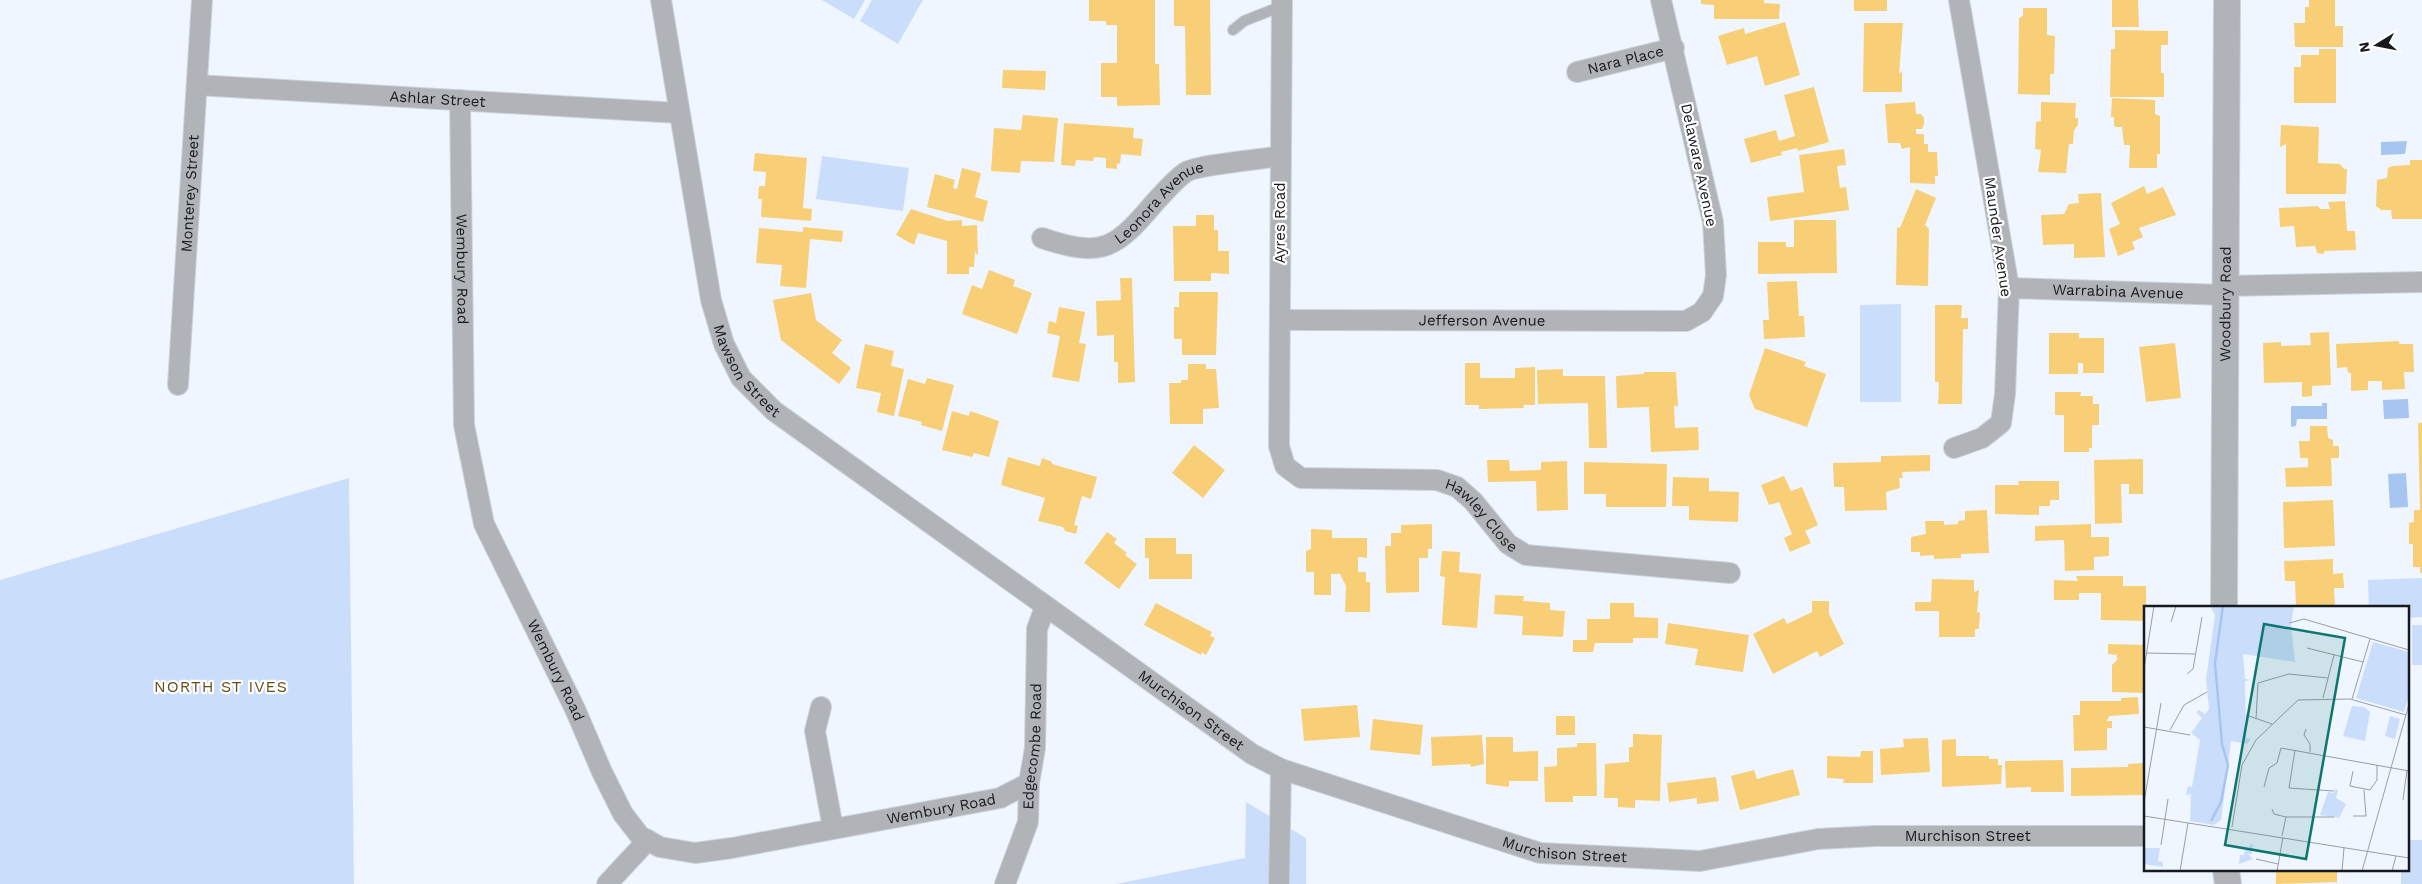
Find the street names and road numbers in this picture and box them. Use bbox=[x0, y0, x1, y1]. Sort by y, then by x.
street label: Nara Place bbox=[1586, 42, 1666, 78]
street label: Ashlar Street bbox=[389, 87, 487, 111]
street label: Delaware Avenue bbox=[1677, 102, 1721, 228]
street label: Monterey Street bbox=[177, 133, 203, 253]
street label: Leonora Avenue bbox=[1111, 158, 1205, 248]
street label: Maunder Avenue bbox=[1981, 176, 2015, 298]
street label: Ayres Road bbox=[1271, 182, 1289, 264]
street label: Wembury Road bbox=[452, 213, 472, 325]
street label: Woodbury Road bbox=[2216, 246, 2235, 362]
street label: Warrabina Avenue bbox=[2052, 280, 2184, 303]
street label: Jefferson Avenue bbox=[1419, 311, 1545, 330]
street label: Mawson Street bbox=[710, 322, 784, 422]
street label: Hawley Close bbox=[1443, 475, 1520, 556]
street label: Wembury Road bbox=[523, 617, 588, 724]
street label: Murchison Street bbox=[1135, 666, 1248, 755]
street label: Edgecombe Road bbox=[1019, 683, 1045, 810]
street label: Wembury Road bbox=[885, 790, 997, 828]
street label: Murchison Street bbox=[1905, 827, 2031, 845]
street label: Murchison Street bbox=[1500, 832, 1628, 866]

